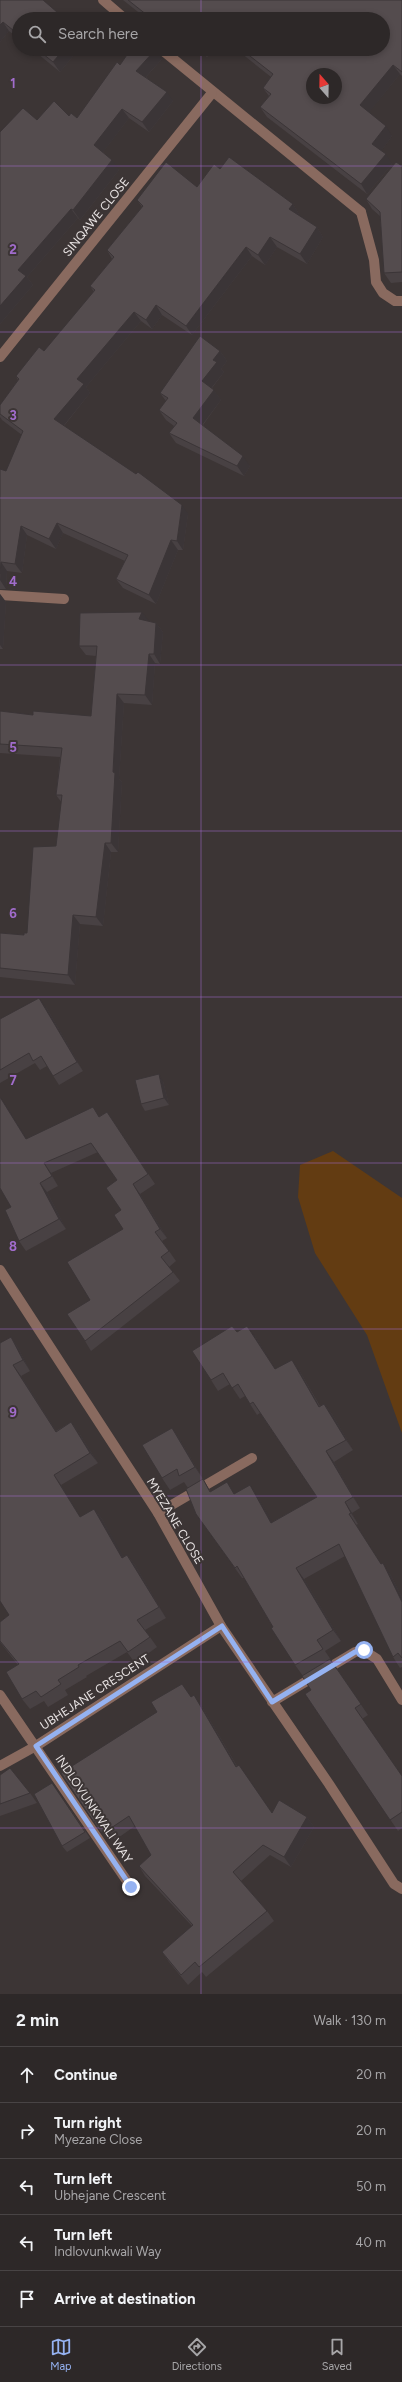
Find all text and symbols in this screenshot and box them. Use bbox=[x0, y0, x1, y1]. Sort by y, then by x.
search box bbox=[12, 12, 390, 56]
icon: search bbox=[26, 23, 48, 45]
text: Search here bbox=[58, 25, 138, 43]
north arrow bbox=[306, 68, 342, 104]
text: 1 bbox=[10, 76, 16, 91]
street label: SINQAWE CLOSE bbox=[60, 175, 132, 259]
text: 2 bbox=[9, 242, 17, 257]
text: 3 bbox=[9, 408, 17, 423]
text: 4 bbox=[9, 574, 17, 589]
text: 5 bbox=[9, 740, 17, 755]
text: 6 bbox=[9, 906, 17, 921]
text: 7 bbox=[9, 1073, 17, 1088]
text: 8 bbox=[9, 1239, 17, 1254]
text: 9 bbox=[9, 1405, 17, 1420]
street label: MYEZANE CLOSE bbox=[144, 1475, 206, 1567]
route start bbox=[355, 1641, 373, 1659]
street label: UBHEJANE CRESCENT bbox=[38, 1651, 153, 1733]
street label: INDLOVUNKWALI WAY bbox=[53, 1752, 136, 1866]
route end bbox=[122, 1878, 140, 1896]
text: 2 min bbox=[16, 2010, 59, 2030]
text: Walk · 130 m bbox=[313, 2013, 386, 2028]
icon: ahead bbox=[16, 2064, 38, 2086]
text: Continue bbox=[54, 2066, 117, 2084]
text: 20 m bbox=[356, 2067, 386, 2082]
text: Turn right bbox=[54, 2114, 122, 2132]
icon: right bbox=[16, 2120, 38, 2142]
text: 20 m bbox=[356, 2123, 386, 2138]
text: Myezane Close bbox=[54, 2132, 142, 2147]
text: Turn left bbox=[54, 2170, 112, 2188]
icon: left bbox=[16, 2176, 38, 2198]
text: 50 m bbox=[356, 2179, 386, 2194]
text: Ubhejane Crescent bbox=[54, 2188, 166, 2203]
text: Turn left bbox=[54, 2226, 112, 2244]
icon: left bbox=[16, 2232, 38, 2254]
text: 40 m bbox=[355, 2235, 386, 2250]
text: Indlovunkwali Way bbox=[54, 2244, 161, 2259]
icon: arrive bbox=[16, 2288, 38, 2310]
text: Arrive at destination bbox=[54, 2290, 195, 2308]
tab: Map bbox=[50, 2336, 72, 2373]
tab: Directions bbox=[172, 2336, 222, 2373]
tab: Saved bbox=[322, 2336, 352, 2373]

